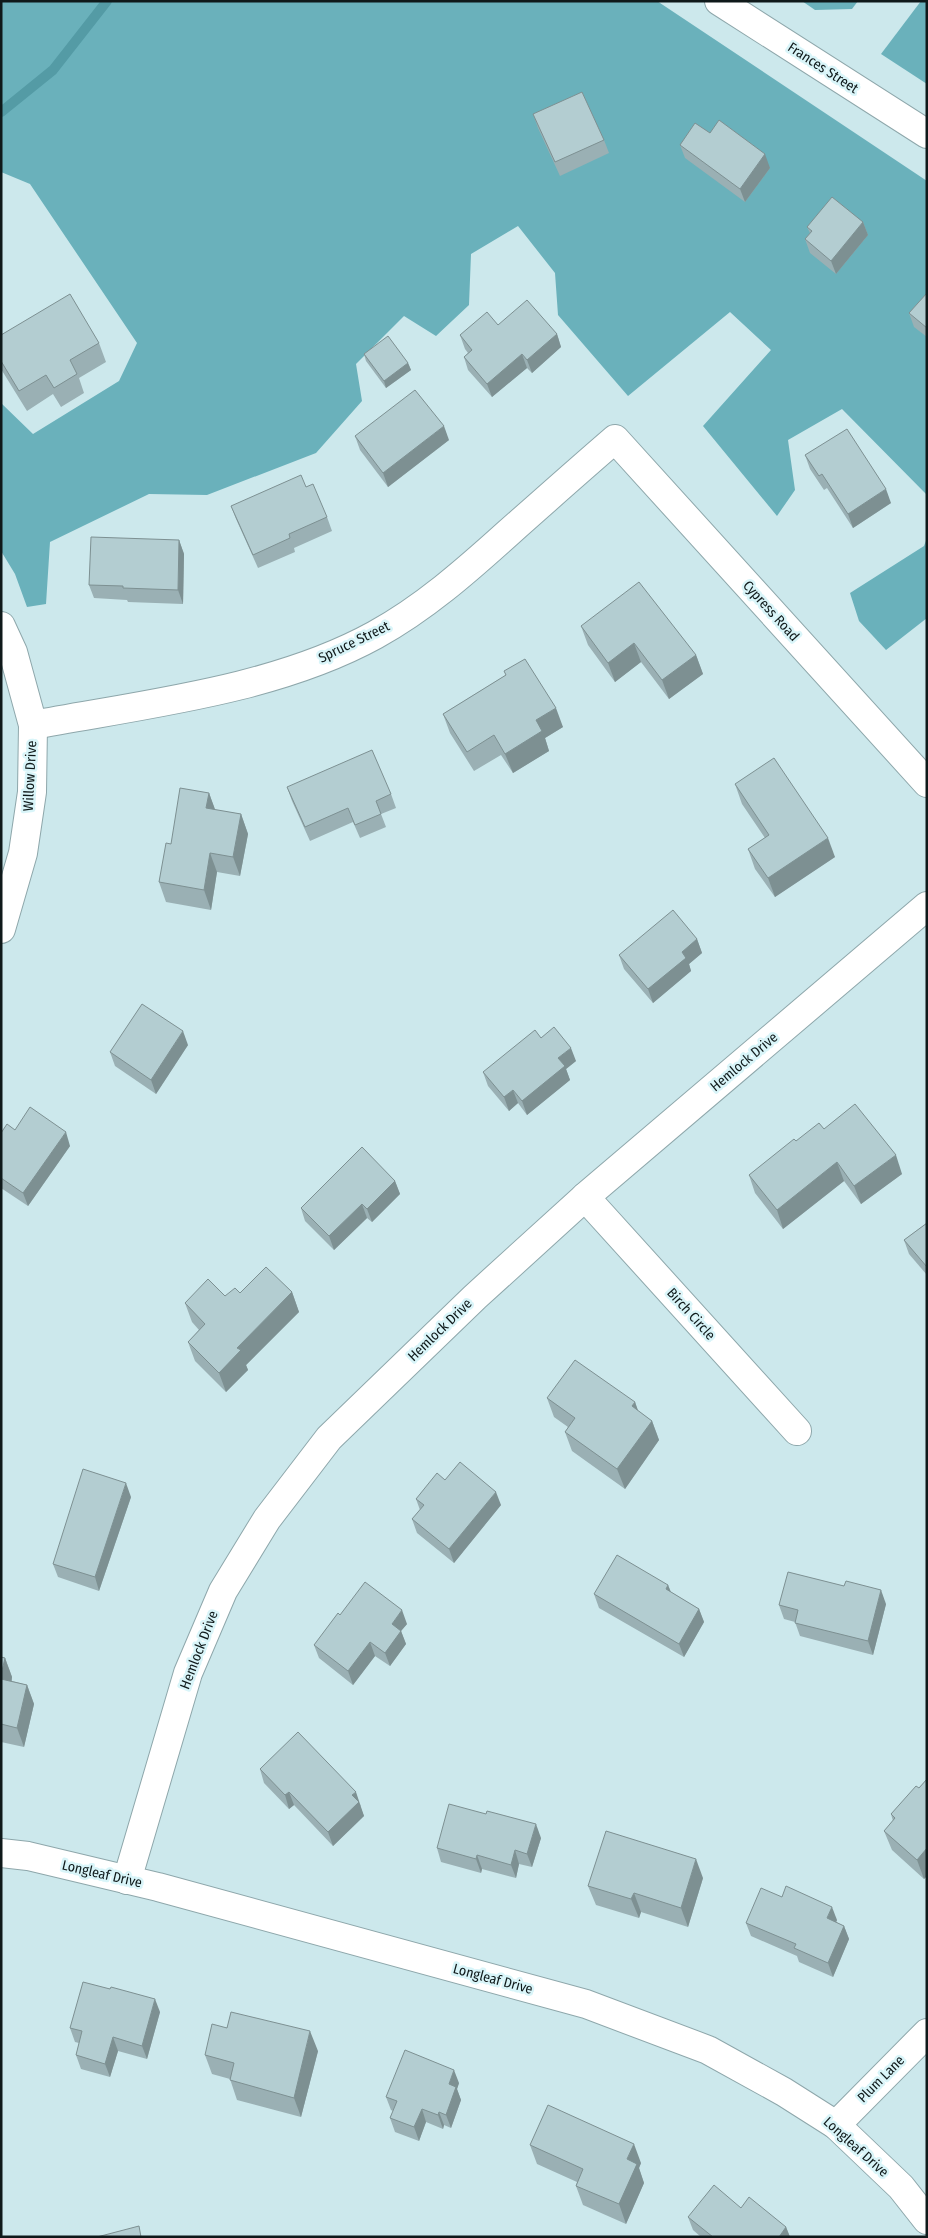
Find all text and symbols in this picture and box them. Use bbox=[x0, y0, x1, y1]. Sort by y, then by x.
street label: Frances Street bbox=[785, 39, 862, 97]
street label: Cypress Road bbox=[739, 577, 803, 645]
street label: Spruce Street bbox=[316, 617, 393, 667]
street label: Willow Drive bbox=[20, 740, 40, 812]
street label: Hemlock Drive bbox=[707, 1029, 781, 1095]
street label: Birch Circle bbox=[663, 1285, 719, 1344]
street label: Hemlock Drive bbox=[404, 1295, 476, 1365]
street label: Hemlock Drive bbox=[176, 1608, 222, 1692]
street label: Longleaf Drive bbox=[60, 1857, 144, 1891]
street label: Longleaf Drive bbox=[451, 1960, 535, 1998]
street label: Plum Lane bbox=[854, 2052, 908, 2106]
street label: Longleaf Drive bbox=[820, 2113, 892, 2181]

